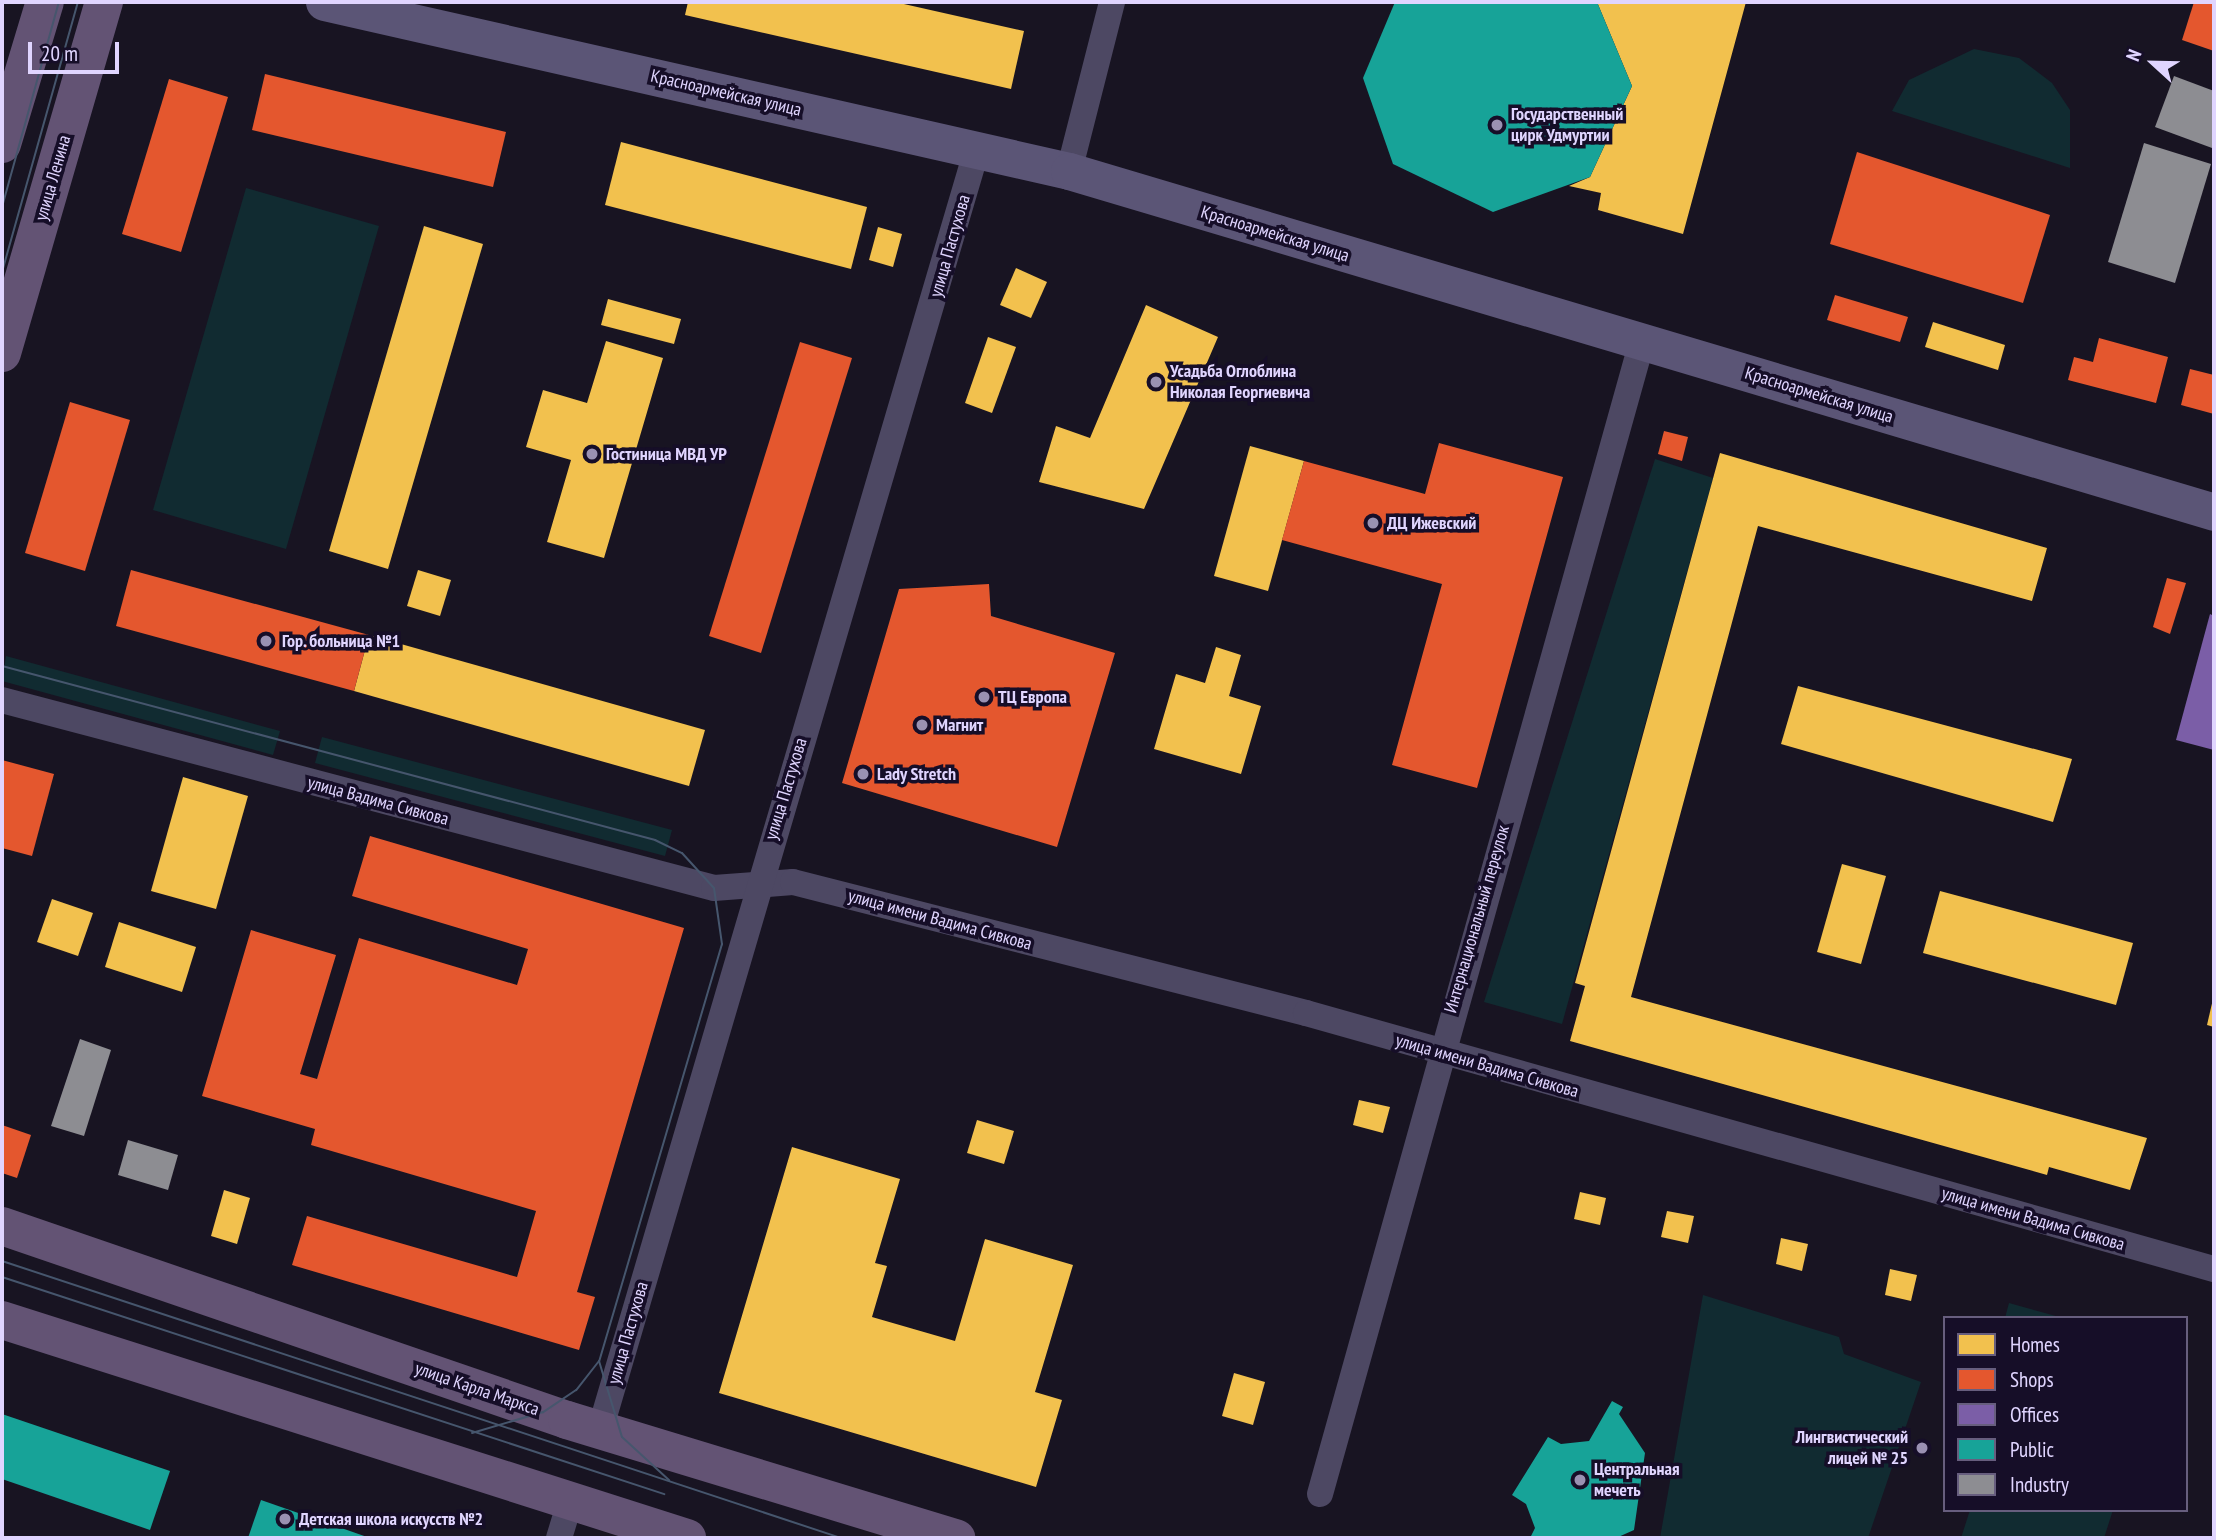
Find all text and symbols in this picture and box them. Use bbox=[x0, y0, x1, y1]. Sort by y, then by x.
scale bar bbox=[32, 28, 122, 72]
north arrow bbox=[2118, 28, 2188, 98]
text: 20 m bbox=[41, 40, 78, 67]
text: N bbox=[2120, 46, 2147, 64]
street label: Красноармейская улица bbox=[649, 65, 803, 121]
place label: Государственный цирк Удмуртии bbox=[1511, 104, 1623, 146]
marker: Государственный цирк Удмуртии bbox=[1489, 117, 1505, 133]
street label: улица Ленина bbox=[30, 133, 76, 223]
street label: улица Пастухова bbox=[925, 192, 975, 300]
street label: Красноармейская улица bbox=[1198, 201, 1352, 267]
place label: Усадьба Оглоблина Николая Георгиевича bbox=[1170, 361, 1310, 404]
street label: Красноармейская улица bbox=[1742, 362, 1896, 428]
marker: Усадьба Оглоблина Николая Георгиевича bbox=[1148, 374, 1164, 390]
place label: Гостиница МВД УР bbox=[606, 443, 727, 465]
marker: Гостиница МВД УР bbox=[584, 446, 600, 462]
place label: ДЦ Ижевский bbox=[1387, 512, 1476, 534]
marker: ДЦ Ижевский bbox=[1365, 515, 1381, 531]
place label: Гор. больница №1 bbox=[282, 630, 401, 652]
marker: Гор. больница №1 bbox=[256, 631, 276, 651]
place label: ТЦ Европа bbox=[998, 686, 1067, 708]
marker: ТЦ Европа bbox=[976, 689, 992, 705]
place label: Магнит bbox=[936, 714, 983, 736]
marker: Магнит bbox=[914, 717, 930, 733]
street label: улица Пастухова bbox=[760, 735, 812, 843]
place label: Lady Stretch bbox=[877, 763, 957, 785]
marker: Lady Stretch bbox=[855, 766, 871, 782]
street label: улица Вадима Сивкова bbox=[305, 772, 451, 830]
street label: Интернациональный переулок bbox=[1440, 823, 1514, 1015]
street label: улица имени Вадима Сивкова bbox=[846, 885, 1034, 955]
street label: улица имени Вадима Сивкова bbox=[1393, 1030, 1581, 1102]
street label: улица имени Вадима Сивкова bbox=[1939, 1183, 2127, 1255]
street label: улица Пастухова bbox=[603, 1279, 653, 1387]
legend bbox=[1943, 1316, 2188, 1512]
text: Homes bbox=[2010, 1331, 2060, 1358]
street label: улица Карла Маркса bbox=[412, 1358, 542, 1420]
text: Shops bbox=[2010, 1366, 2054, 1393]
text: Offices bbox=[2010, 1401, 2059, 1428]
place label: Лингвистический лицей № 25 bbox=[1796, 1427, 1908, 1470]
text: Public bbox=[2010, 1436, 2054, 1463]
marker: Лингвистический лицей № 25 bbox=[1914, 1440, 1930, 1456]
place label: Центральная мечеть bbox=[1594, 1459, 1679, 1502]
text: Industry bbox=[2010, 1471, 2069, 1498]
marker: Центральная мечеть bbox=[1572, 1472, 1588, 1488]
place label: Детская школа искусств №2 bbox=[299, 1508, 483, 1530]
marker: Детская школа искусств №2 bbox=[277, 1511, 293, 1527]

